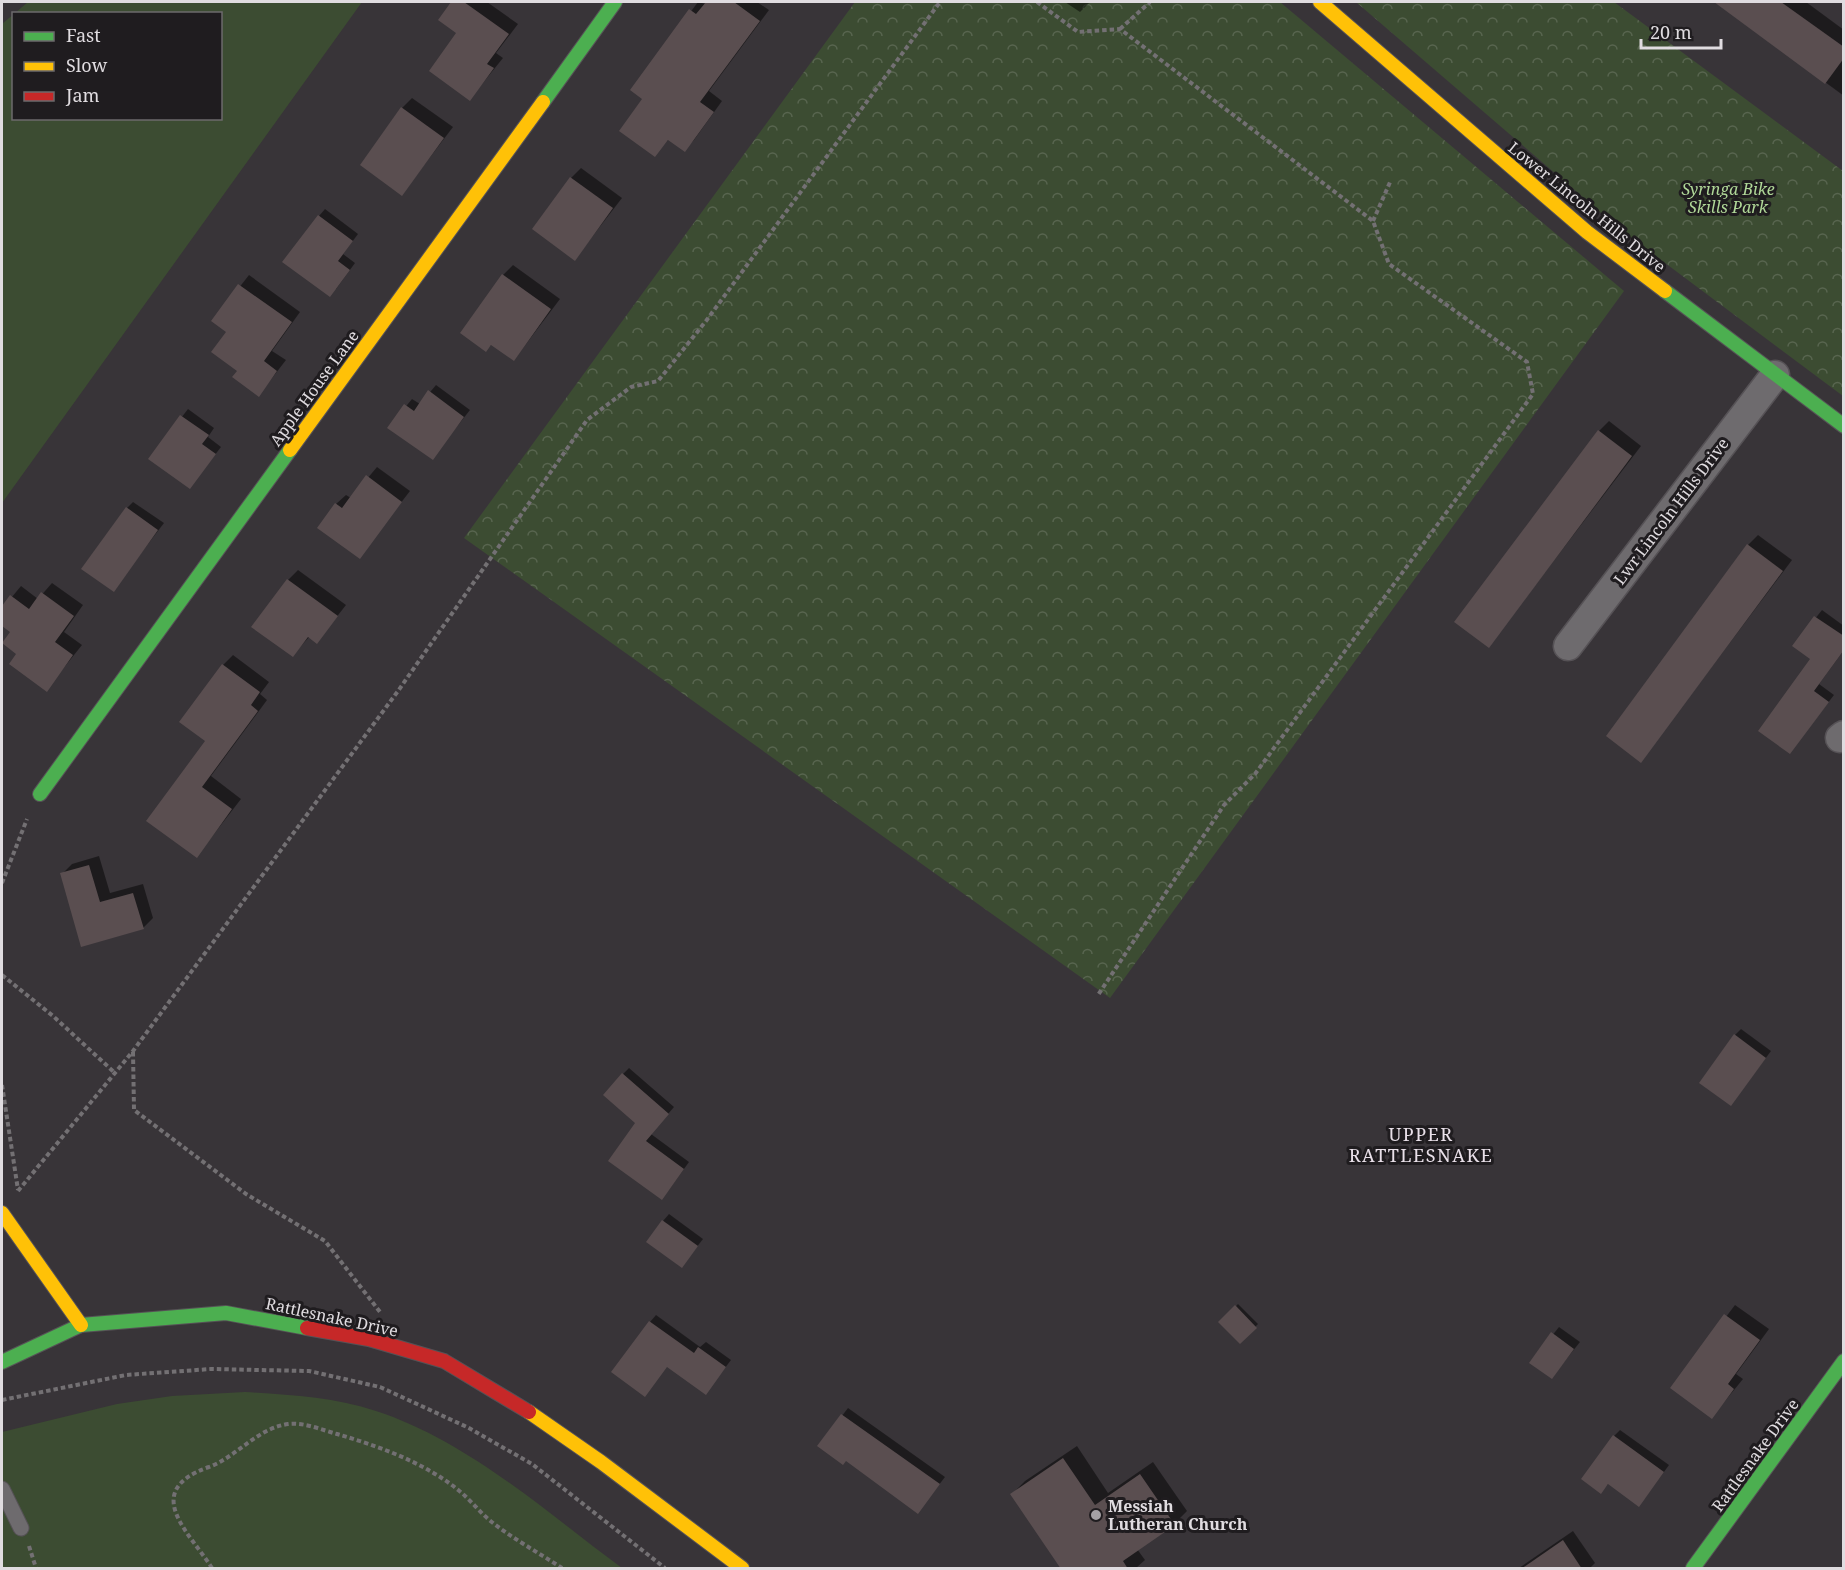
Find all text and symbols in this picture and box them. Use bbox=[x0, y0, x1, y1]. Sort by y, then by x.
legend bbox=[12, 12, 222, 120]
scale bar bbox=[1641, 12, 1720, 50]
text: 20 m bbox=[1650, 20, 1692, 44]
text: Fast bbox=[66, 23, 101, 47]
text: Slow bbox=[66, 53, 108, 77]
text: Jam bbox=[65, 83, 100, 107]
street label: Lower Lincoln Hills Drive bbox=[1504, 137, 1670, 277]
park label: Syringa Bike Skills Park bbox=[1681, 178, 1775, 218]
street label: Apple House Lane bbox=[264, 326, 364, 450]
street label: Lwr Lincoln Hills Drive bbox=[1609, 433, 1733, 589]
district label: UPPER RATTLESNAKE bbox=[1349, 1122, 1493, 1167]
street label: Rattlesnake Drive bbox=[264, 1292, 400, 1342]
street label: Rattlesnake Drive bbox=[1707, 1394, 1803, 1516]
place label: Messiah Lutheran Church bbox=[1108, 1495, 1248, 1535]
marker: Messiah Lutheran Church bbox=[1089, 1508, 1103, 1522]

